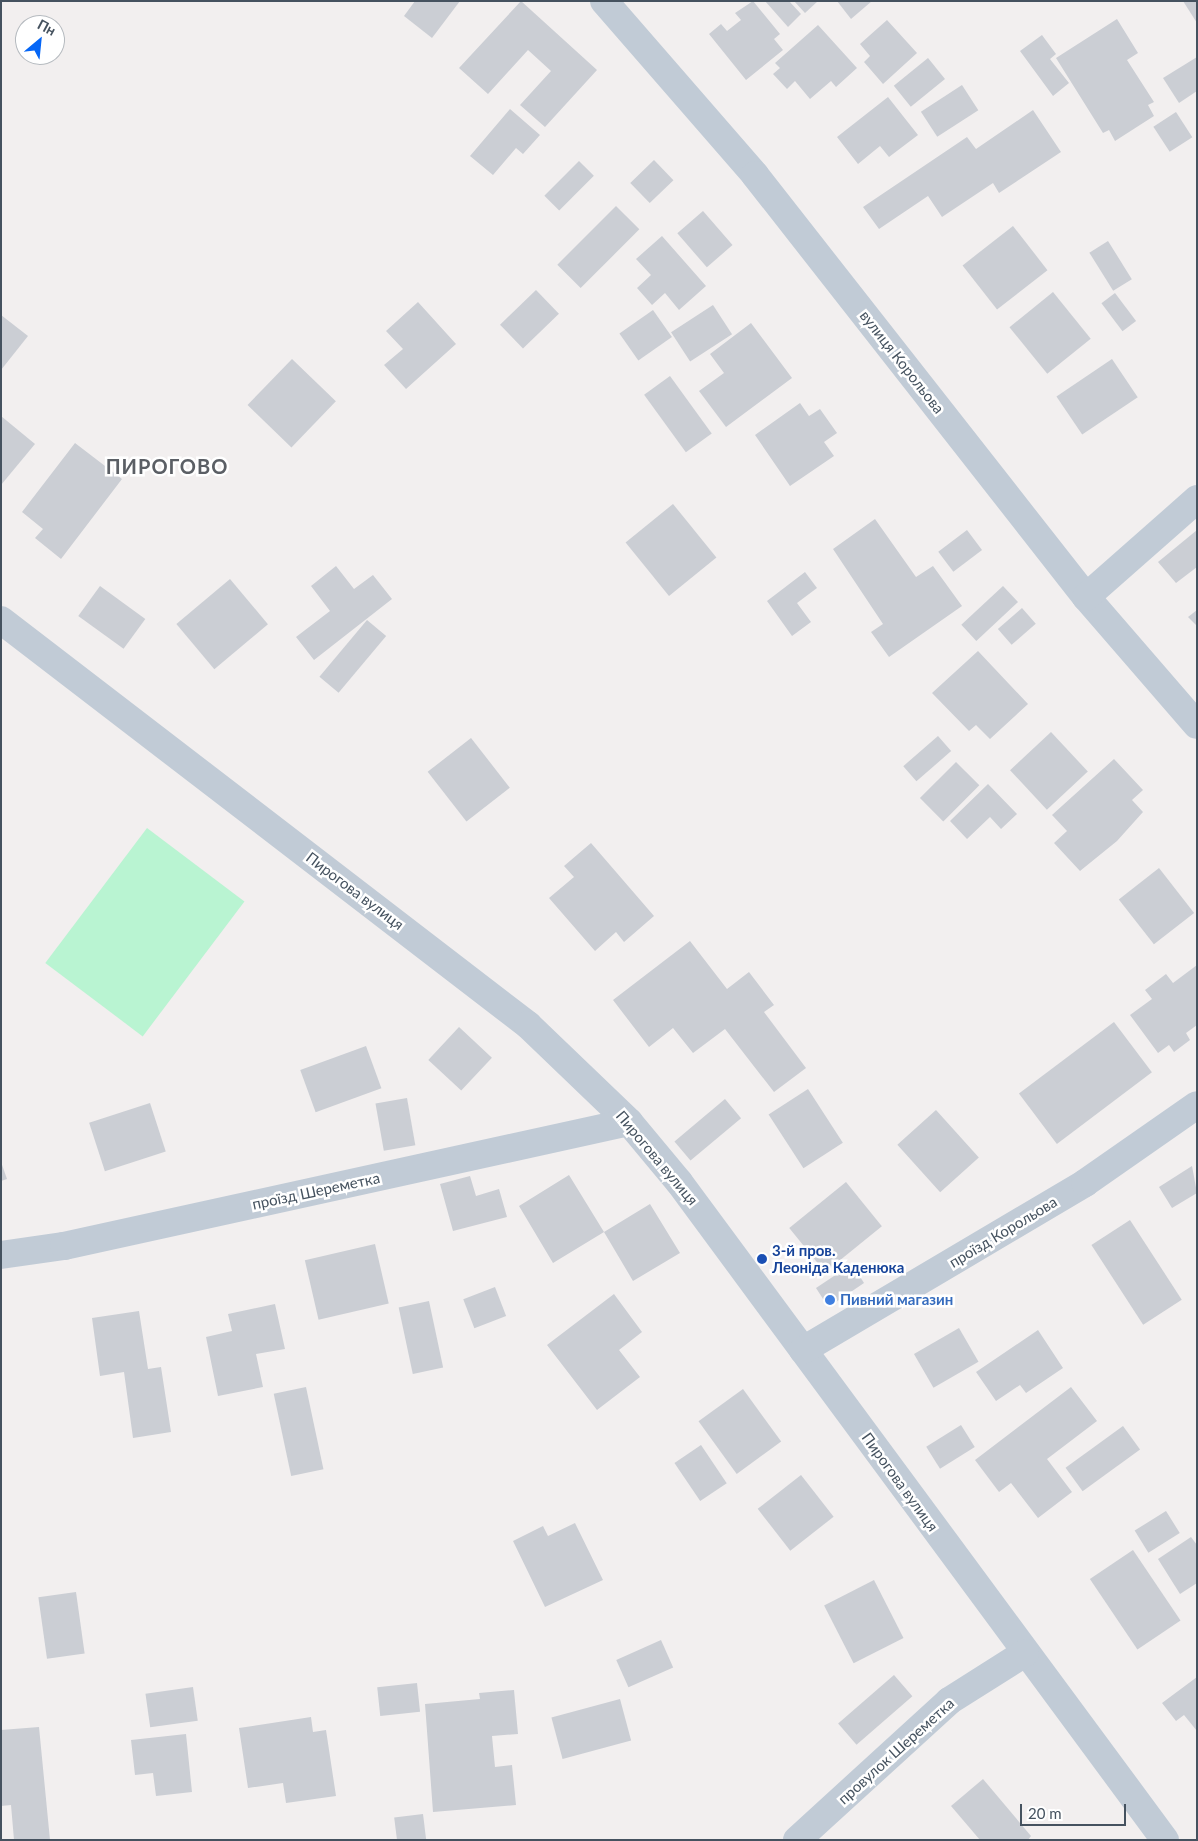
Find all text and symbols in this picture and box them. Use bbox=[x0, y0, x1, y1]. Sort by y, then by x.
north arrow bbox=[15, 15, 65, 65]
text: Пн bbox=[35, 15, 59, 39]
street label: вулиця Корольова bbox=[856, 307, 948, 417]
district label: ПИРОГОВО bbox=[105, 454, 229, 478]
street label: Пирогова вулиця bbox=[303, 848, 407, 934]
street label: Пирогова вулиця bbox=[612, 1107, 702, 1209]
street label: проїзд Шереметка bbox=[251, 1169, 381, 1213]
street label: проїзд Корольова bbox=[946, 1193, 1060, 1271]
place label: 3-й пров. Леоніда Каденюка bbox=[772, 1241, 904, 1276]
marker: 3-й пров. Леоніда Каденюка bbox=[756, 1253, 768, 1265]
place label: Пивний магазин bbox=[840, 1291, 953, 1309]
marker: Пивний магазин bbox=[824, 1294, 836, 1306]
street label: Пирогова вулиця bbox=[858, 1429, 942, 1535]
street label: провулок Шереметка bbox=[834, 1694, 958, 1808]
scale bar bbox=[1023, 1794, 1129, 1826]
text: 20 m bbox=[1028, 1804, 1062, 1822]

